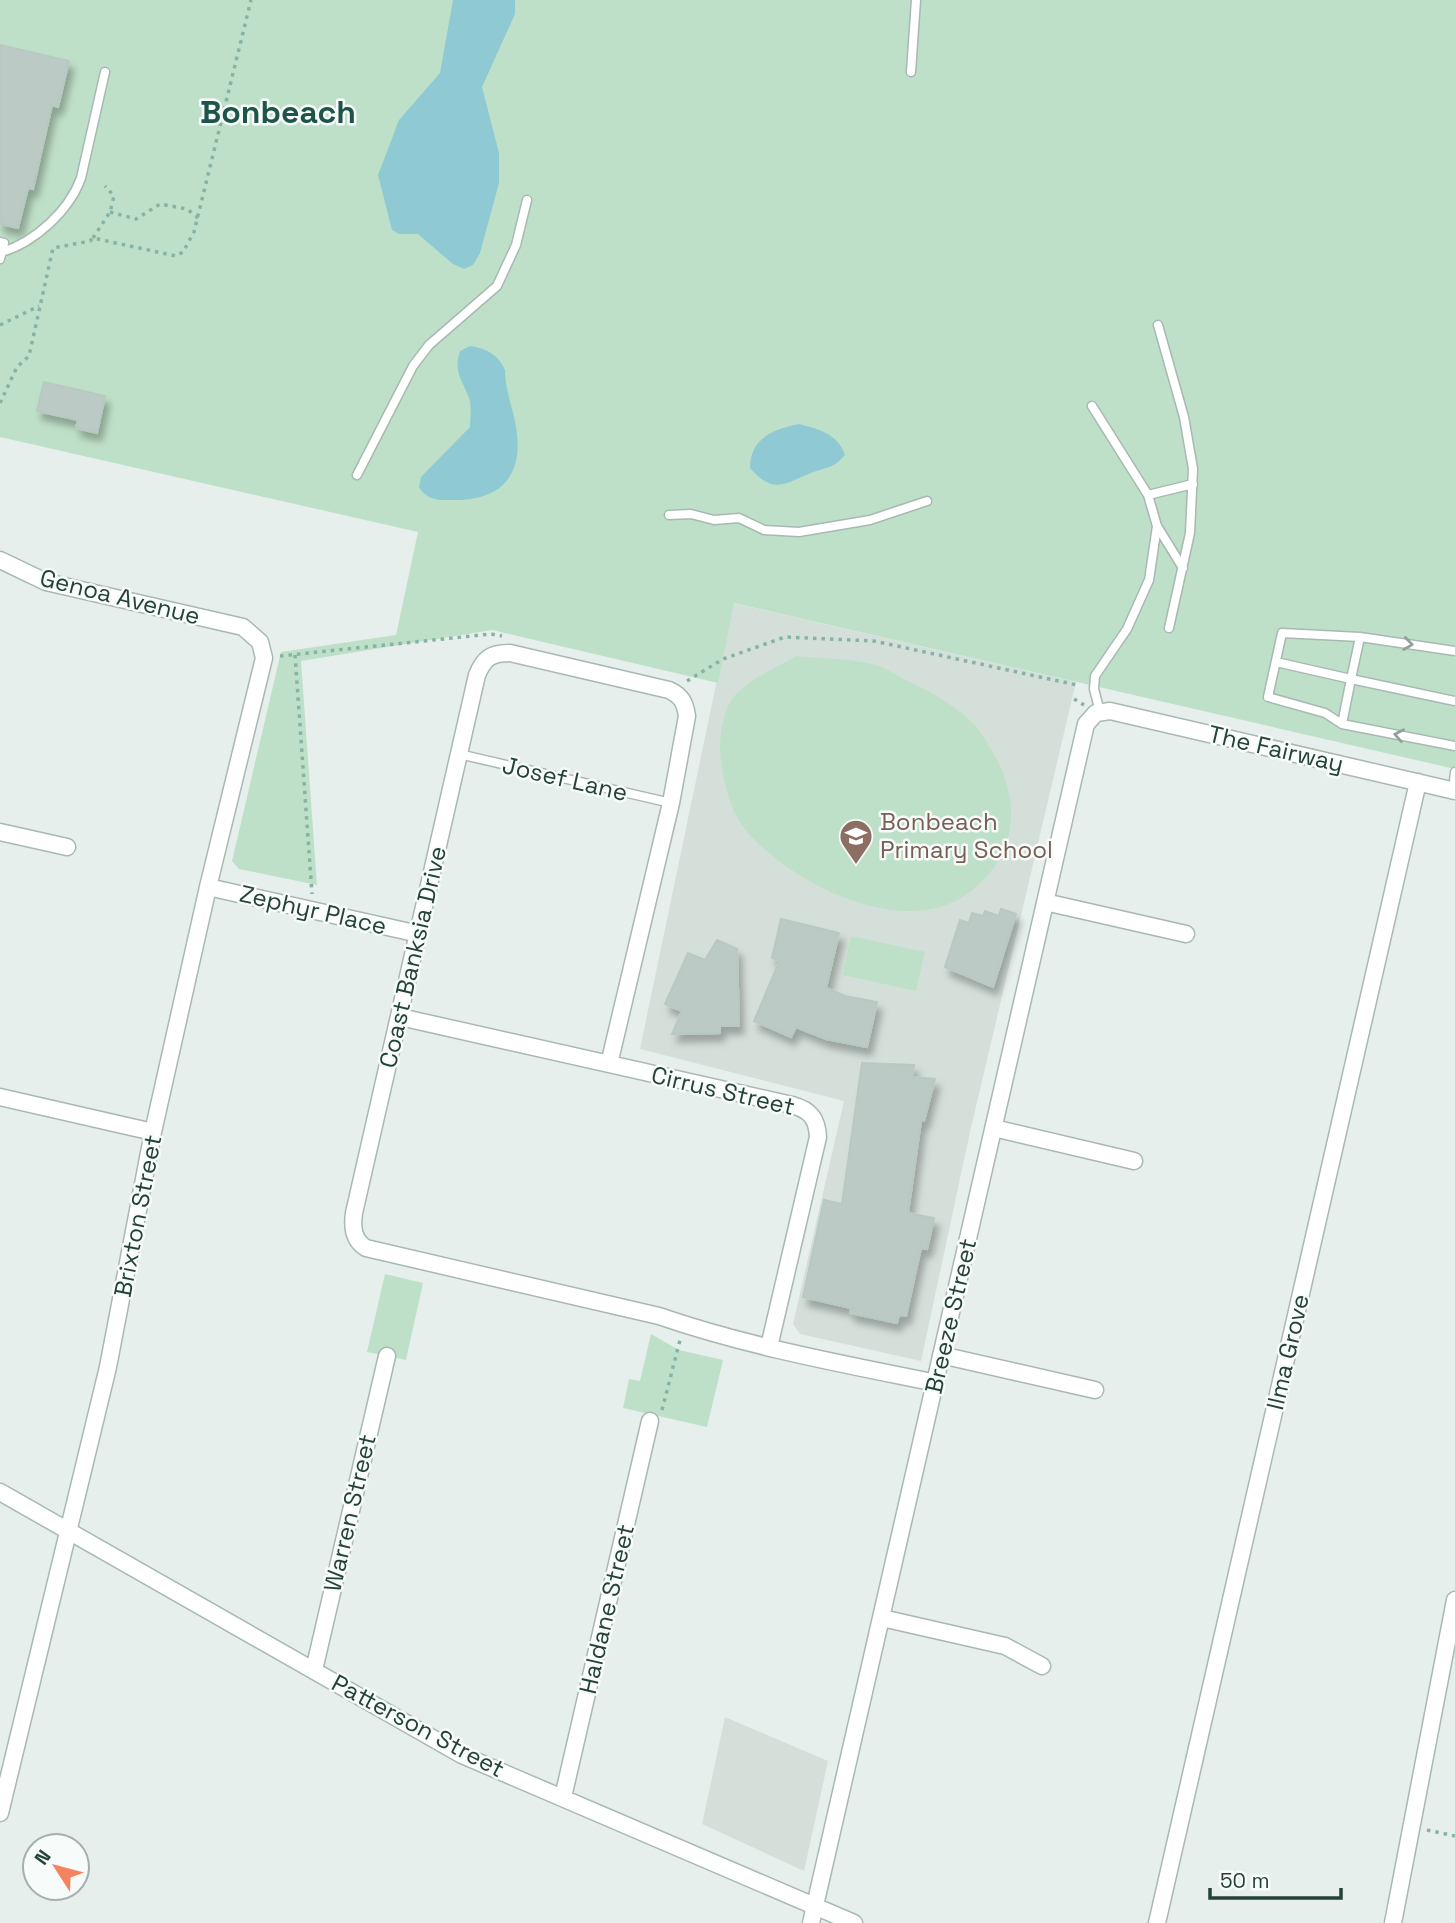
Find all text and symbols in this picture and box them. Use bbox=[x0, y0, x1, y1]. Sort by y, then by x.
district label: Bonbeach bbox=[200, 92, 356, 132]
street label: Genoa Avenue bbox=[37, 562, 203, 631]
one-way arrow bbox=[1402, 636, 1414, 651]
street label: The Fairway bbox=[1205, 718, 1347, 779]
one-way arrow bbox=[1393, 729, 1405, 744]
street label: Josef Lane bbox=[500, 749, 631, 808]
place label: Bonbeach Primary School bbox=[880, 806, 1053, 865]
school or university icon: Bonbeach Primary School bbox=[837, 817, 875, 866]
street label: Coast Banksia Drive bbox=[372, 843, 453, 1071]
street label: Zephyr Place bbox=[237, 878, 390, 941]
street label: Cirrus Street bbox=[648, 1059, 798, 1122]
street label: Brixton Street bbox=[107, 1132, 168, 1300]
street label: Breeze Street bbox=[918, 1235, 983, 1396]
street label: Ilma Grove bbox=[1259, 1291, 1316, 1413]
street label: Warren Street bbox=[316, 1431, 383, 1595]
street label: Haldane Street bbox=[572, 1521, 641, 1697]
street label: Patterson Street bbox=[326, 1667, 510, 1784]
north arrow bbox=[21, 1832, 91, 1902]
text: N bbox=[29, 1845, 57, 1870]
scale bar bbox=[1210, 1856, 1341, 1900]
text: 50 m bbox=[1220, 1867, 1270, 1894]

